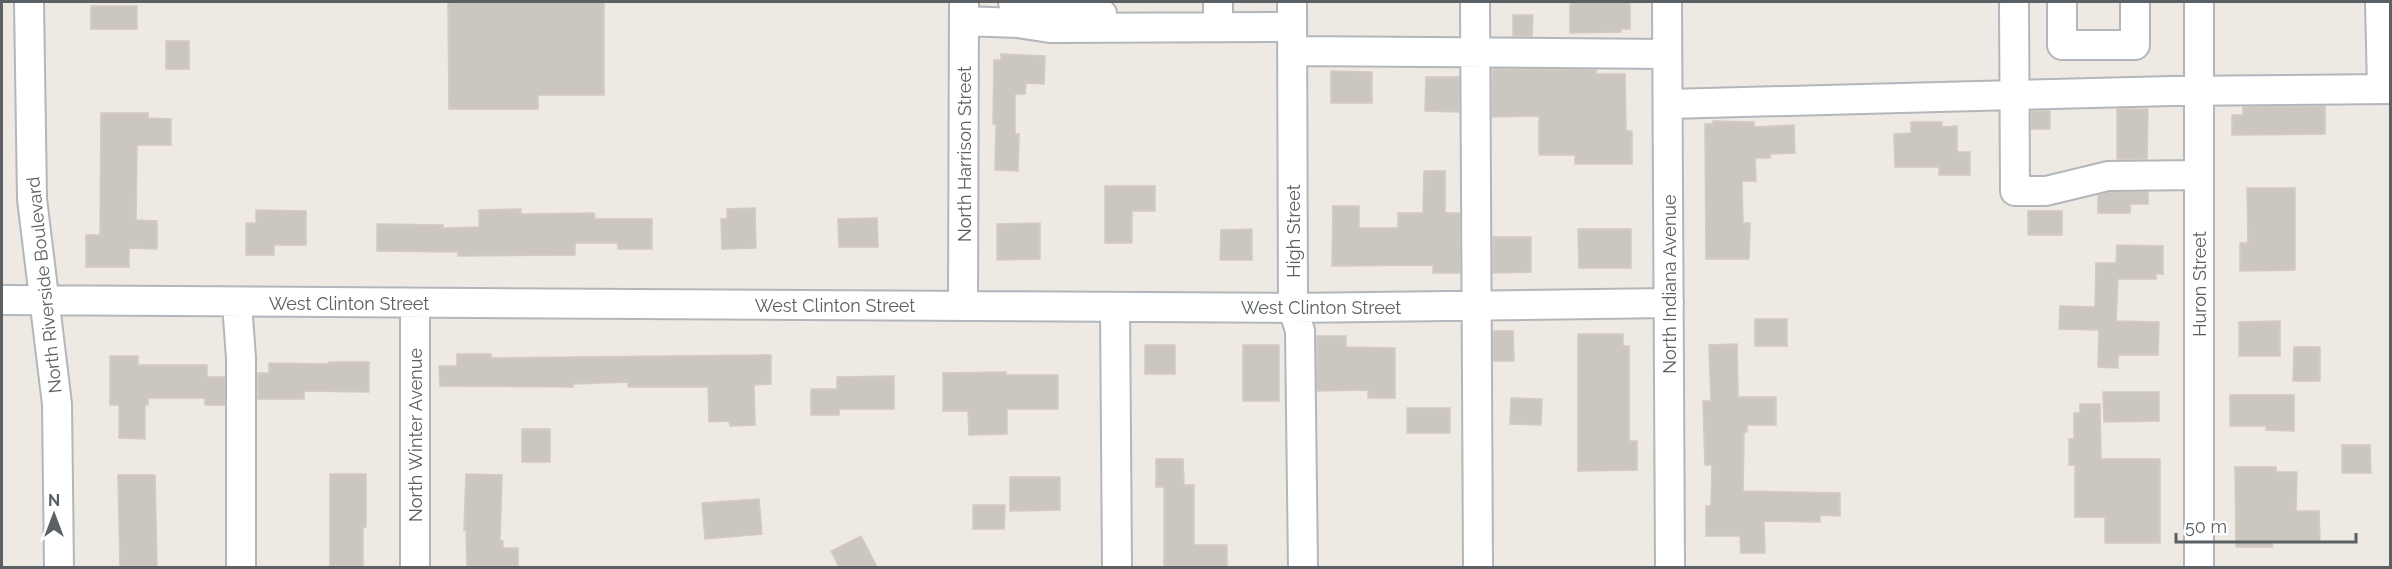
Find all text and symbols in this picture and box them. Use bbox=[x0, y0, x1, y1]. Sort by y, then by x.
street label: North Harrison Street bbox=[954, 66, 975, 242]
street label: North Riverside Boulevard bbox=[22, 176, 66, 394]
street label: High Street bbox=[1283, 184, 1304, 278]
street label: North Indiana Avenue bbox=[1659, 194, 1680, 374]
street label: Huron Street bbox=[2189, 231, 2210, 337]
street label: West Clinton Street bbox=[269, 293, 429, 314]
street label: West Clinton Street bbox=[755, 295, 915, 316]
street label: West Clinton Street bbox=[1241, 297, 1401, 318]
street label: North Winter Avenue bbox=[405, 348, 426, 522]
north arrow bbox=[24, 485, 84, 545]
text: N bbox=[48, 491, 60, 510]
scale bar bbox=[2176, 506, 2356, 544]
text: 50 m bbox=[2185, 516, 2227, 537]

